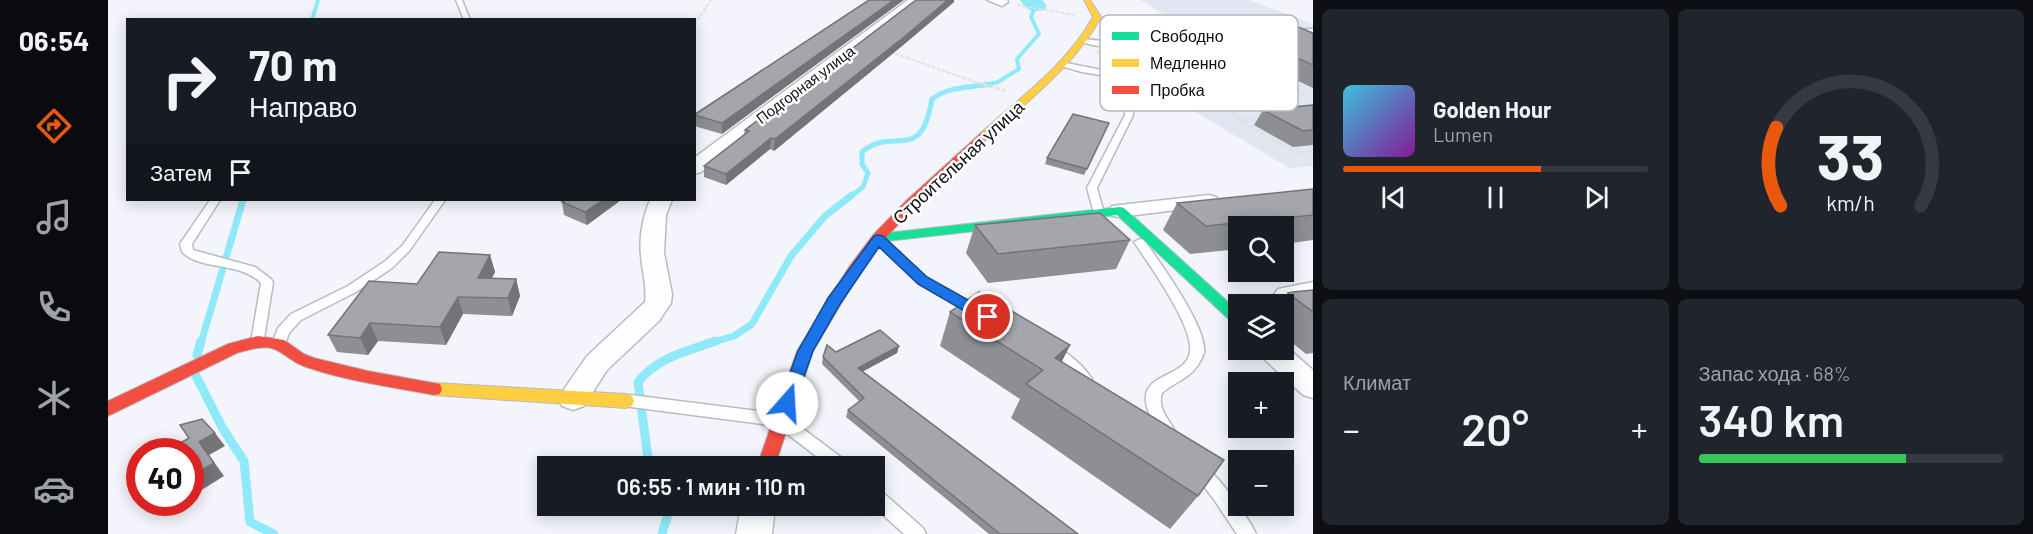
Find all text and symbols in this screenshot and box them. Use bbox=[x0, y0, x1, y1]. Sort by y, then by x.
legend bbox=[1100, 15, 1298, 111]
text: 06:54 bbox=[19, 24, 89, 56]
text: Свободно bbox=[1150, 26, 1224, 45]
text: 70 m bbox=[249, 39, 337, 89]
street label: Подгорная улица bbox=[752, 41, 858, 127]
icon: right bbox=[150, 42, 228, 120]
text: Медленно bbox=[1150, 53, 1226, 72]
text: Пробка bbox=[1150, 80, 1205, 99]
text: Направо bbox=[249, 90, 357, 122]
street label: Строительная улица bbox=[888, 95, 1029, 229]
text: Golden Hour bbox=[1433, 96, 1551, 122]
icon: directions bbox=[33, 105, 75, 147]
text: 33 bbox=[1817, 119, 1884, 193]
text: Lumen bbox=[1433, 122, 1493, 146]
icon: arrive bbox=[224, 156, 257, 189]
text: Затем bbox=[150, 159, 212, 185]
icon: previous bbox=[1377, 181, 1410, 214]
icon: pause bbox=[1479, 181, 1512, 214]
icon: next bbox=[1580, 181, 1613, 214]
text: km/h bbox=[1826, 191, 1875, 216]
icon: music bbox=[33, 196, 75, 238]
map controls bbox=[1228, 216, 1294, 516]
button: search bbox=[1228, 216, 1294, 282]
icon: phone bbox=[33, 286, 75, 328]
pin bbox=[962, 291, 1013, 342]
button: layers bbox=[1228, 294, 1294, 360]
icon: arrive bbox=[971, 300, 1004, 333]
text: Запас хода · 68% bbox=[1699, 361, 1851, 385]
text: Климат bbox=[1343, 370, 1411, 394]
position arrow bbox=[755, 371, 819, 435]
button: + bbox=[1228, 372, 1294, 438]
icon: climate bbox=[33, 377, 75, 419]
text: 340 km bbox=[1699, 392, 1844, 446]
text: 20° bbox=[1462, 401, 1529, 455]
text: − bbox=[1343, 409, 1360, 449]
text: + bbox=[1631, 409, 1648, 449]
speed limit sign: 40 bbox=[126, 438, 204, 516]
button: − bbox=[1228, 450, 1294, 516]
icon: car bbox=[33, 468, 75, 510]
text: 06:55 · 1 мин · 110 m bbox=[617, 473, 805, 499]

